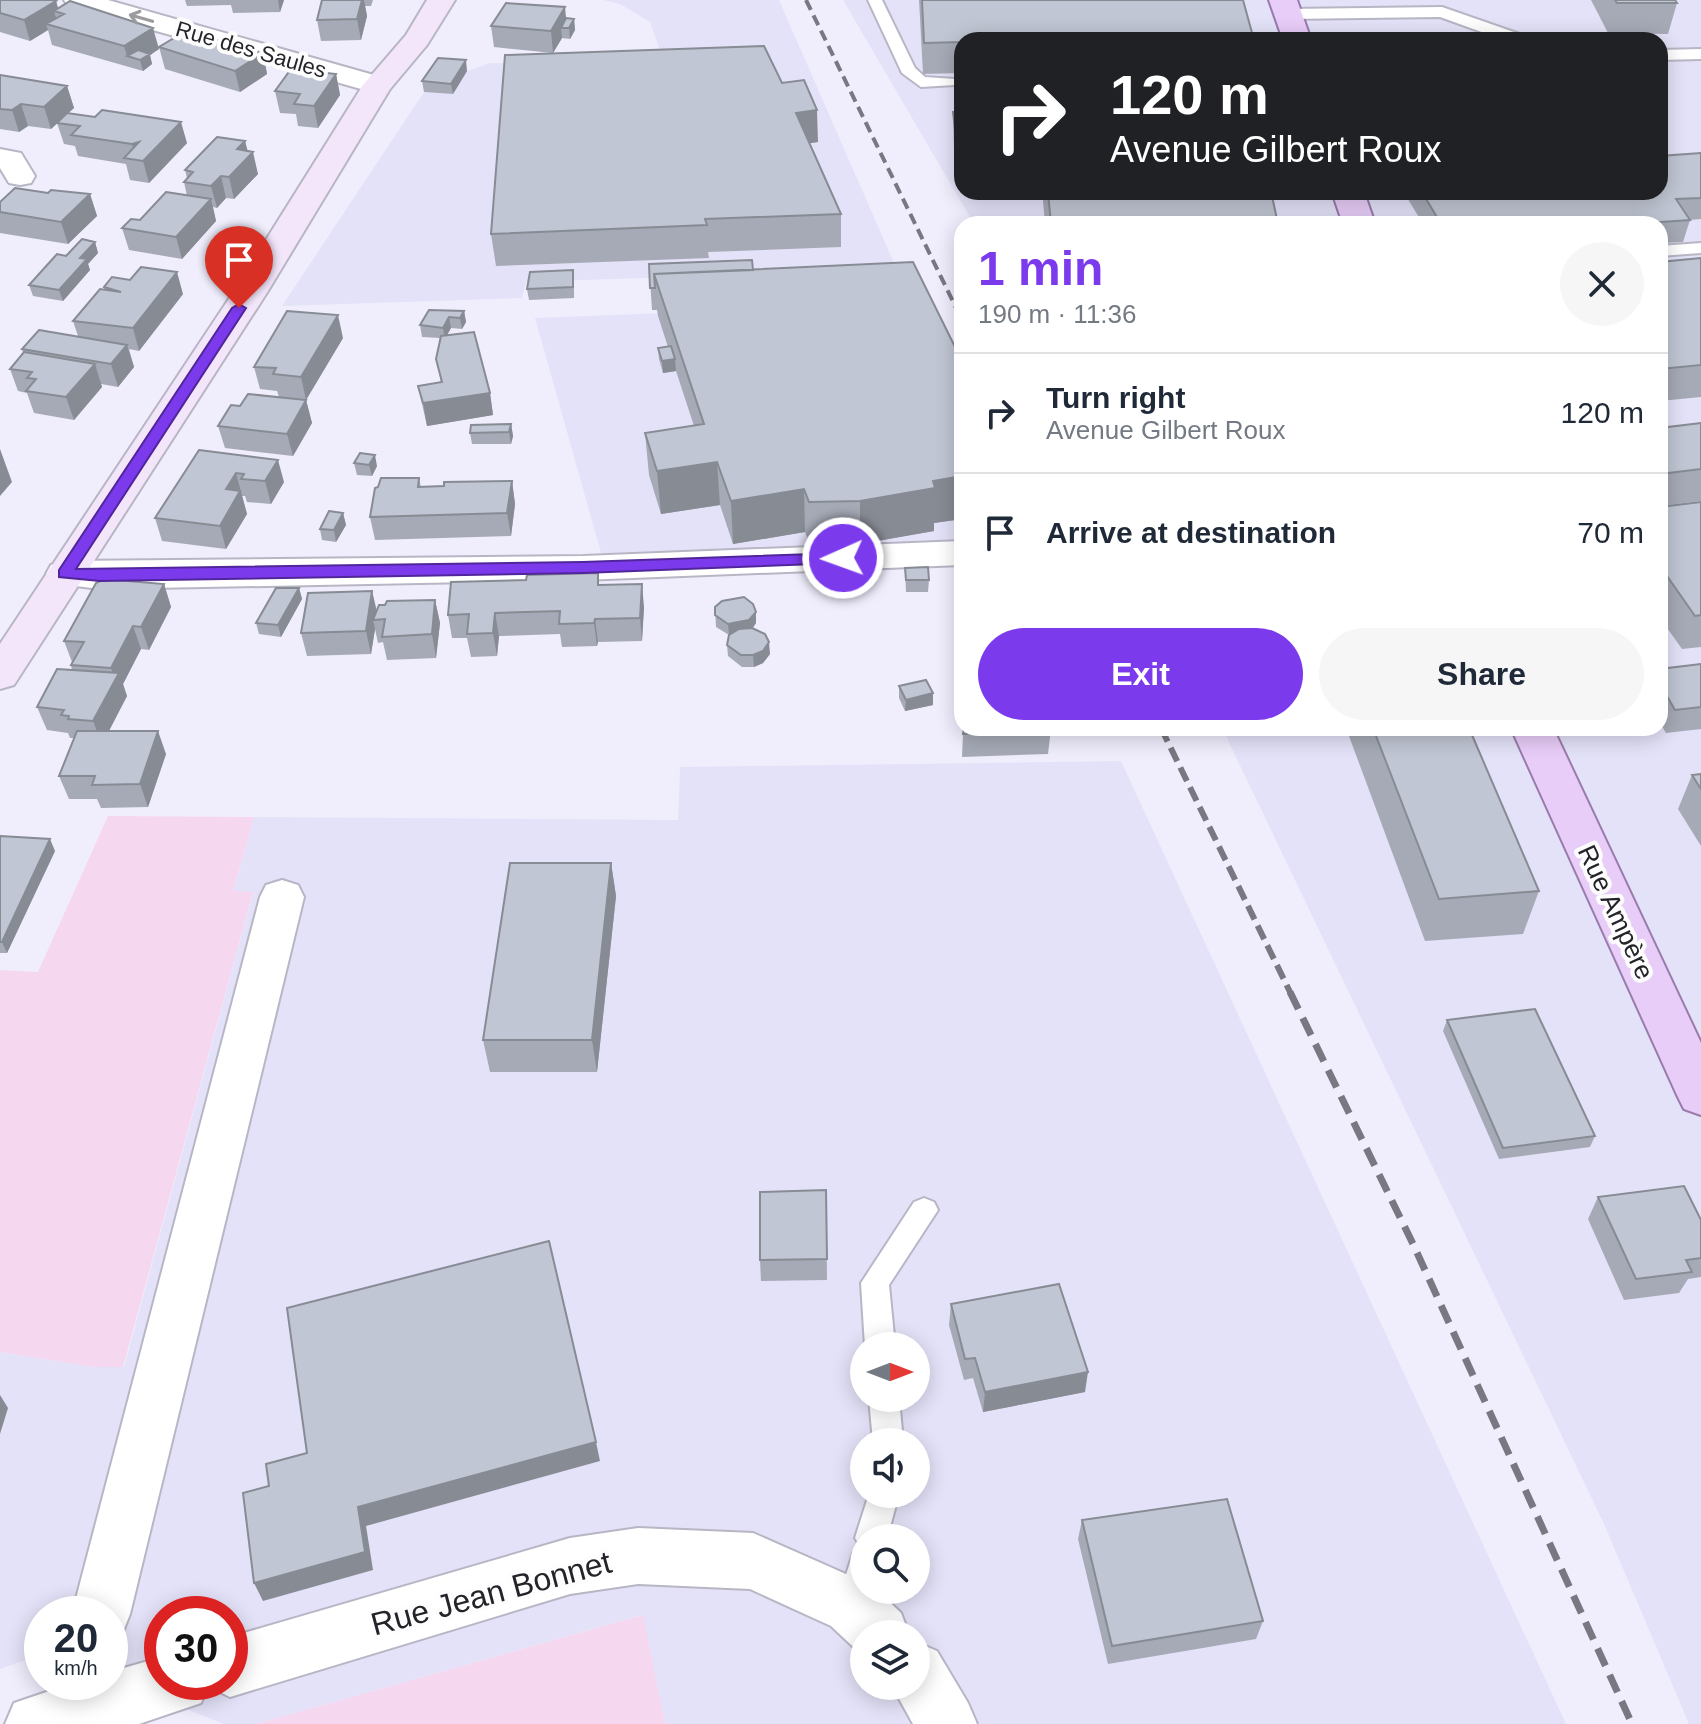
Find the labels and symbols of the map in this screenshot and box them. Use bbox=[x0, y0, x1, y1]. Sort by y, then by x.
one-way arrow bbox=[128, 9, 154, 24]
street label: Rue des Saules bbox=[173, 16, 329, 83]
pin bbox=[205, 226, 273, 308]
position arrow bbox=[801, 516, 885, 600]
street label: Rue Ampère bbox=[1572, 840, 1660, 984]
north arrow bbox=[850, 1332, 930, 1412]
street label: Rue Jean Bonnet bbox=[367, 1544, 615, 1642]
speed limit sign: 30 bbox=[144, 1596, 248, 1700]

